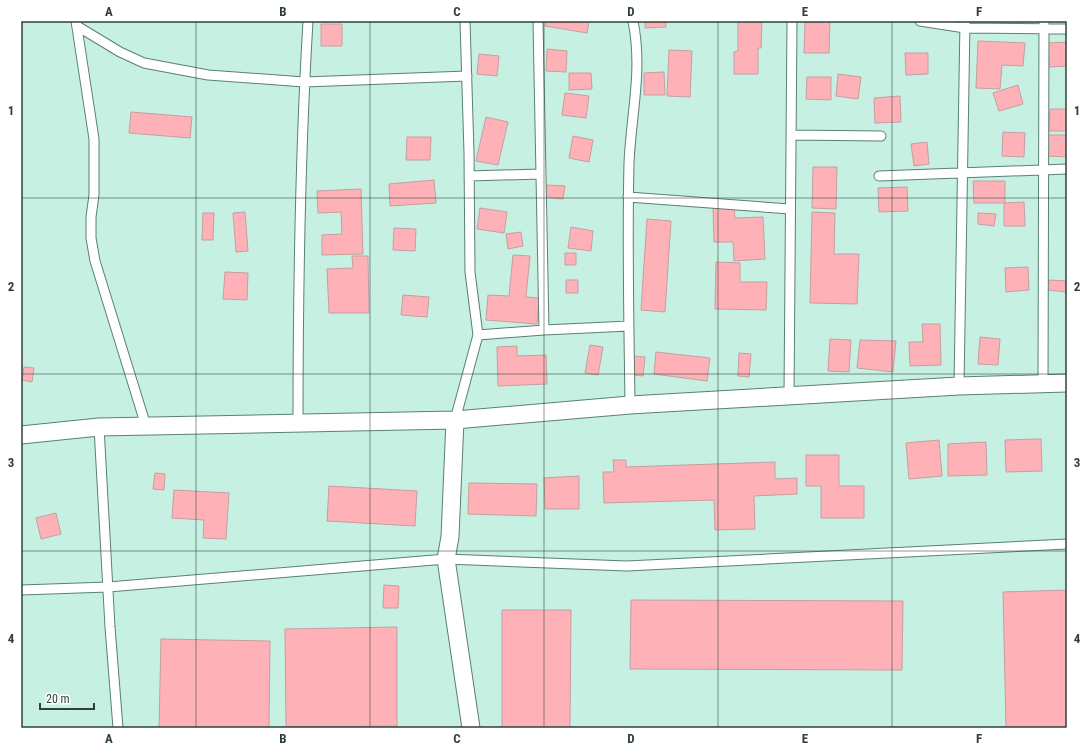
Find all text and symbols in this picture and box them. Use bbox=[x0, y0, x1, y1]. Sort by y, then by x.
text: A bbox=[105, 4, 113, 19]
text: B bbox=[279, 4, 287, 19]
text: C bbox=[453, 4, 461, 19]
text: D bbox=[627, 4, 635, 19]
text: E bbox=[802, 4, 809, 19]
text: F bbox=[976, 4, 982, 19]
text: 1 bbox=[8, 103, 14, 118]
text: 1 bbox=[1074, 103, 1080, 118]
text: 2 bbox=[8, 279, 15, 294]
text: 2 bbox=[1074, 279, 1081, 294]
text: 3 bbox=[8, 455, 14, 470]
text: 3 bbox=[1074, 455, 1080, 470]
text: 4 bbox=[8, 631, 15, 646]
text: 4 bbox=[1074, 631, 1081, 646]
scale bar bbox=[40, 685, 94, 711]
text: 20 m bbox=[46, 692, 70, 706]
text: A bbox=[105, 731, 113, 746]
text: B bbox=[279, 731, 287, 746]
text: C bbox=[453, 731, 461, 746]
text: D bbox=[627, 731, 635, 746]
text: E bbox=[802, 731, 809, 746]
text: F bbox=[976, 731, 982, 746]

